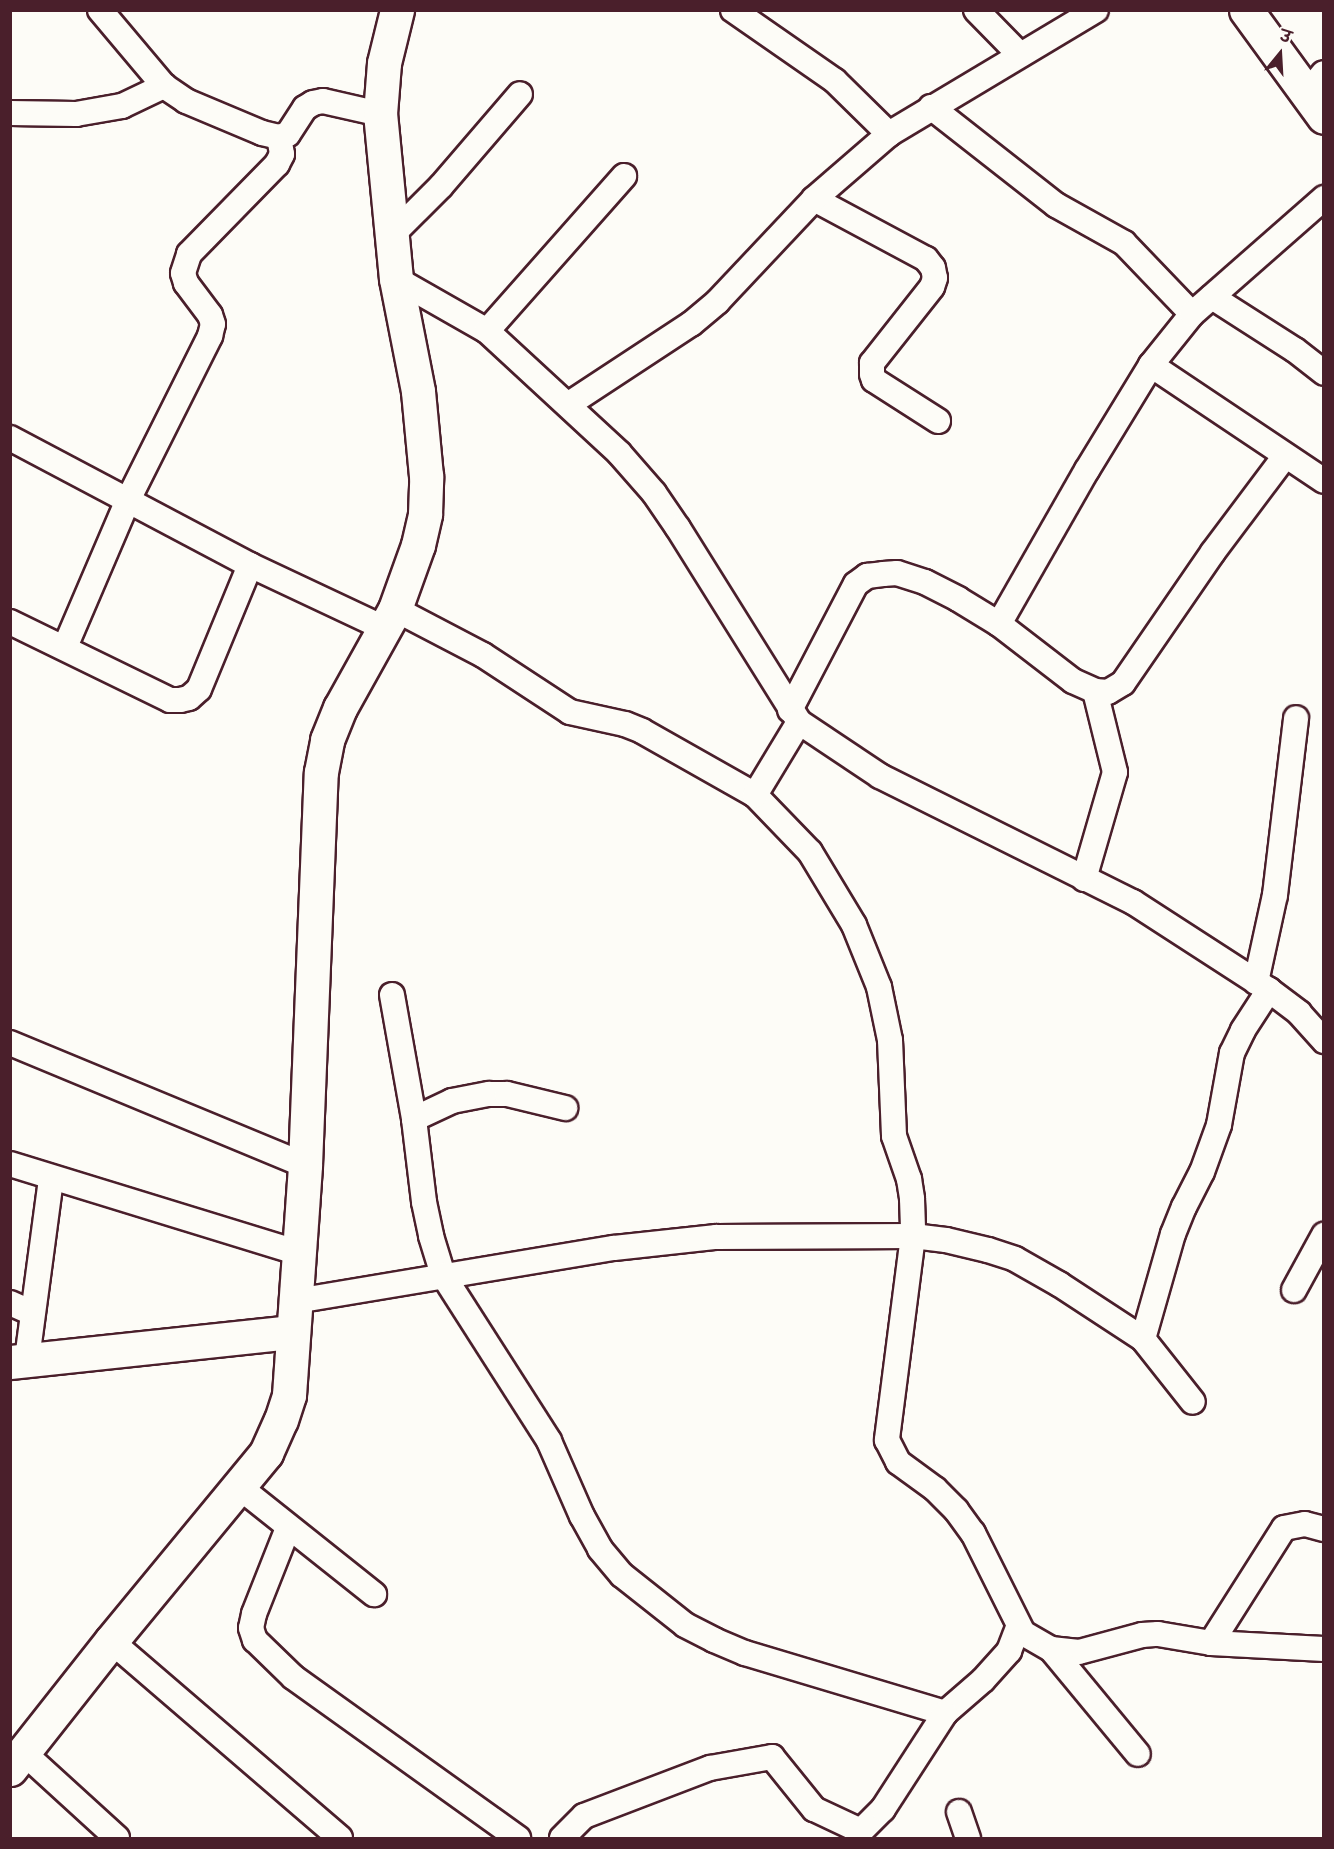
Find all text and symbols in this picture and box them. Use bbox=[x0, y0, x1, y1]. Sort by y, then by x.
north arrow bbox=[1250, 24, 1310, 84]
text: उ bbox=[1277, 25, 1294, 48]

